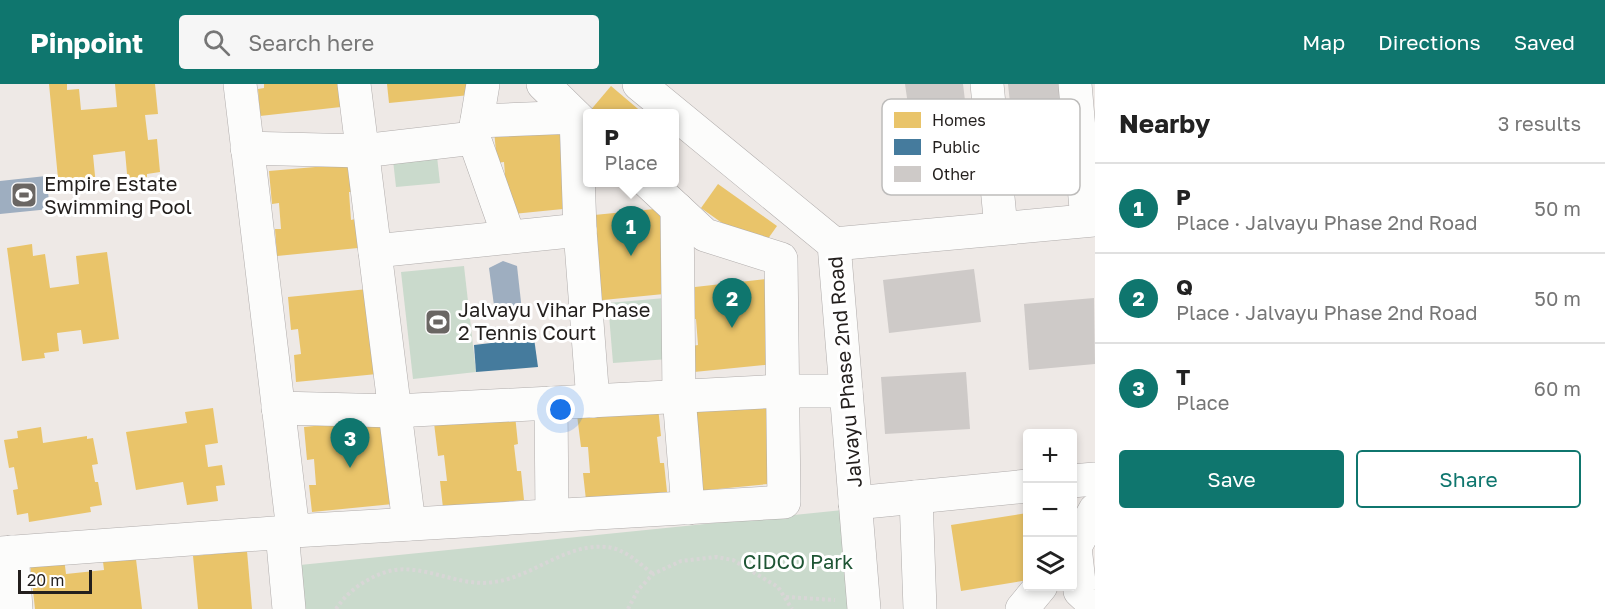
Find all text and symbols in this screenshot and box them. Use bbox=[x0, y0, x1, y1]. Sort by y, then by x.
search box bbox=[179, 15, 599, 69]
text: Pinpoint bbox=[30, 26, 143, 59]
icon: search bbox=[200, 26, 233, 59]
text: Search here bbox=[248, 29, 374, 56]
text: Map bbox=[1302, 29, 1345, 55]
text: Directions bbox=[1378, 29, 1481, 55]
text: Saved bbox=[1514, 29, 1575, 55]
legend bbox=[882, 99, 1080, 195]
text: Nearby bbox=[1119, 108, 1210, 139]
popup bbox=[583, 109, 679, 187]
text: Homes bbox=[932, 110, 986, 130]
text: 3 results bbox=[1498, 111, 1581, 135]
text: P bbox=[604, 123, 619, 150]
text: Public bbox=[932, 137, 980, 157]
text: Place bbox=[604, 150, 658, 174]
text: Other bbox=[932, 164, 976, 184]
place label: Empire Estate Swimming Pool bbox=[44, 171, 192, 218]
sports icon: Empire Estate Swimming Pool bbox=[9, 180, 39, 210]
text: P bbox=[1176, 183, 1191, 210]
text: 1 bbox=[1133, 196, 1144, 220]
text: 50 m bbox=[1534, 196, 1581, 220]
pin: 1 bbox=[612, 206, 650, 256]
text: Place · Jalvayu Phase 2nd Road bbox=[1176, 210, 1478, 234]
street label: Jalvayu Phase 2nd Road bbox=[822, 255, 866, 489]
text: Q bbox=[1176, 273, 1193, 300]
pin: 2 bbox=[712, 278, 752, 328]
text: 2 bbox=[1132, 286, 1145, 310]
text: 50 m bbox=[1534, 286, 1581, 310]
place label: Jalvayu Vihar Phase 2 Tennis Court bbox=[458, 297, 650, 344]
text: Place · Jalvayu Phase 2nd Road bbox=[1176, 300, 1478, 324]
sports icon: Jalvayu Vihar Phase 2 Tennis Court bbox=[423, 307, 453, 337]
text: T bbox=[1176, 363, 1190, 390]
text: 3 bbox=[1132, 376, 1145, 400]
text: 60 m bbox=[1534, 376, 1581, 400]
text: Place bbox=[1176, 390, 1229, 414]
your location bbox=[546, 395, 575, 424]
pin: 3 bbox=[330, 418, 370, 468]
map controls bbox=[1023, 429, 1077, 591]
button: + bbox=[1023, 429, 1077, 483]
button: Save bbox=[1119, 450, 1344, 508]
button: Share bbox=[1356, 450, 1581, 508]
button: − bbox=[1023, 483, 1077, 537]
button: layers bbox=[1023, 537, 1077, 591]
park label: CIDCO Park bbox=[743, 549, 853, 573]
scale bar bbox=[18, 567, 92, 594]
text: 20 m bbox=[27, 570, 64, 590]

